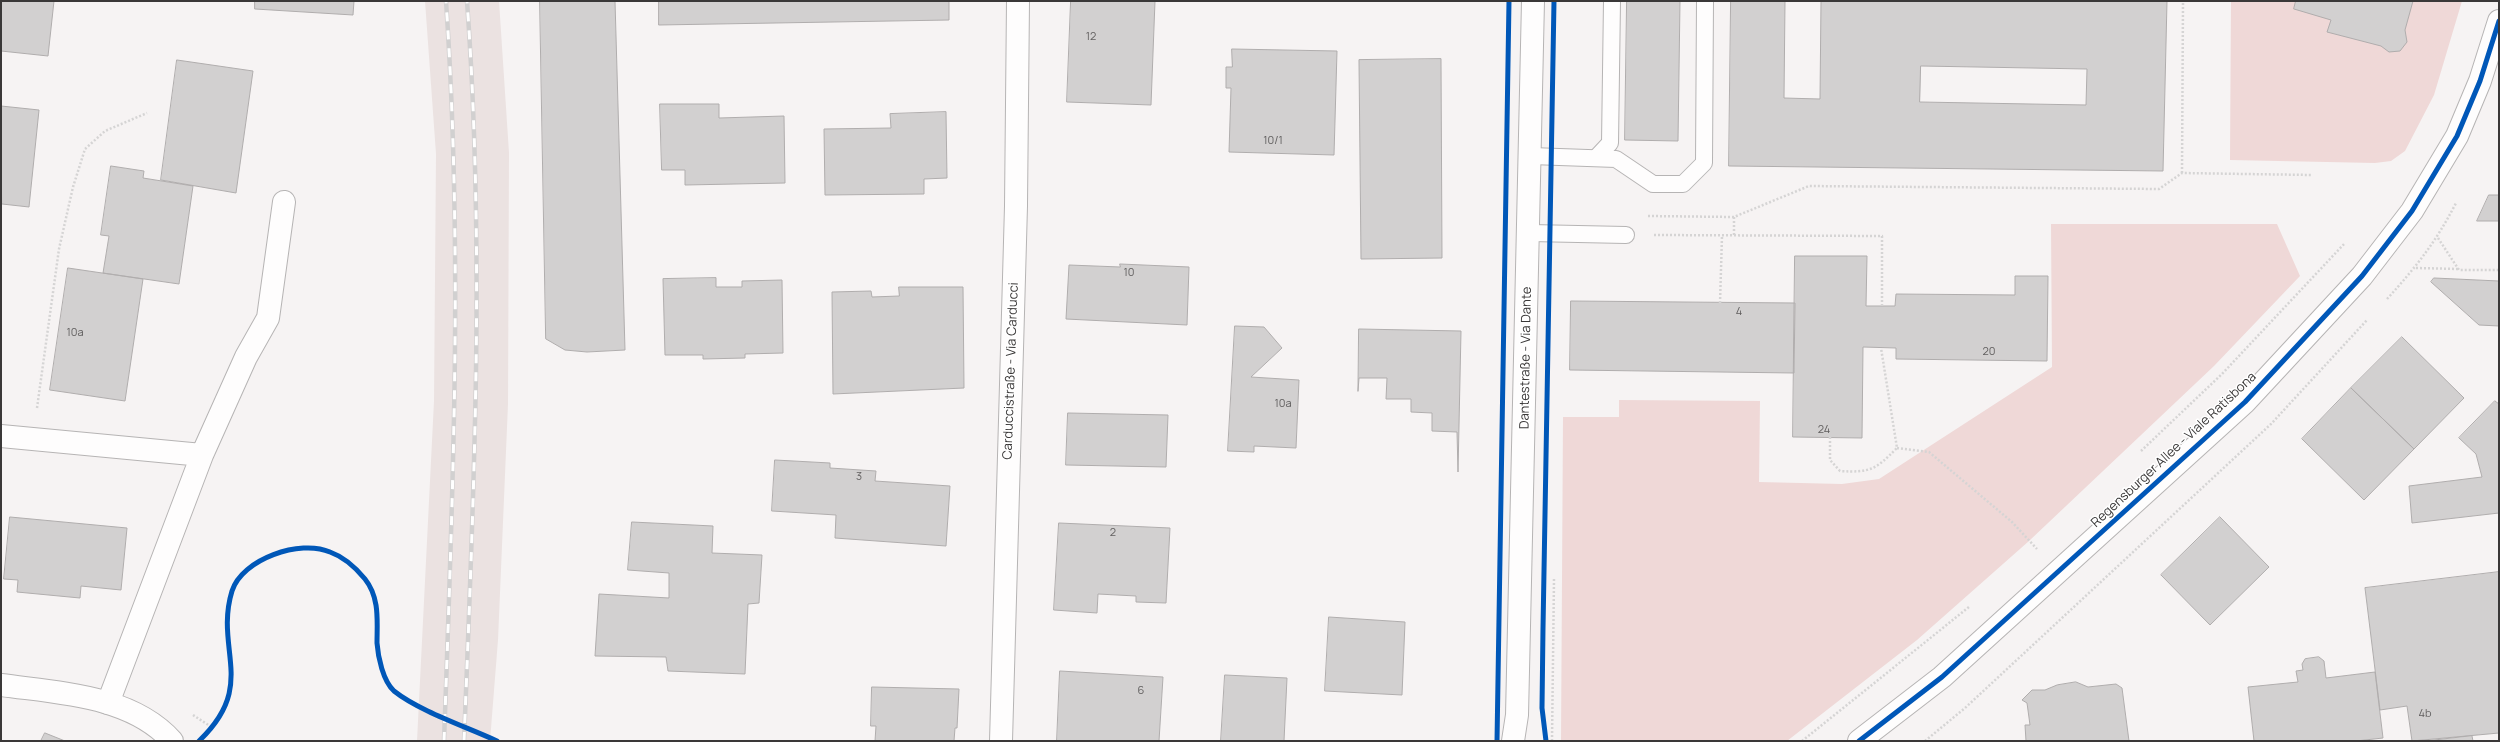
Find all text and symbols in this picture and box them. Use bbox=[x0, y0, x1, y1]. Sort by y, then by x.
house number: 12 bbox=[1086, 30, 1096, 44]
house number: 10/1 bbox=[1263, 134, 1283, 148]
house number: 10 bbox=[1124, 266, 1134, 280]
street label: Carduccistraße - Via Carducci bbox=[1000, 282, 1022, 460]
street label: Dantestraße - Via Dante bbox=[1517, 287, 1535, 429]
house number: 4 bbox=[1736, 305, 1742, 319]
house number: 10a bbox=[66, 326, 84, 340]
house number: 20 bbox=[1983, 345, 1995, 359]
street label: Regensburger Allee - Viale Ratisbona bbox=[2088, 369, 2260, 531]
house number: 10a bbox=[1274, 397, 1292, 411]
house number: 24 bbox=[1818, 423, 1830, 437]
house number: 3 bbox=[856, 470, 862, 484]
house number: 2 bbox=[1110, 526, 1116, 540]
house number: 6 bbox=[1138, 684, 1144, 698]
house number: 4b bbox=[2419, 707, 2431, 721]

